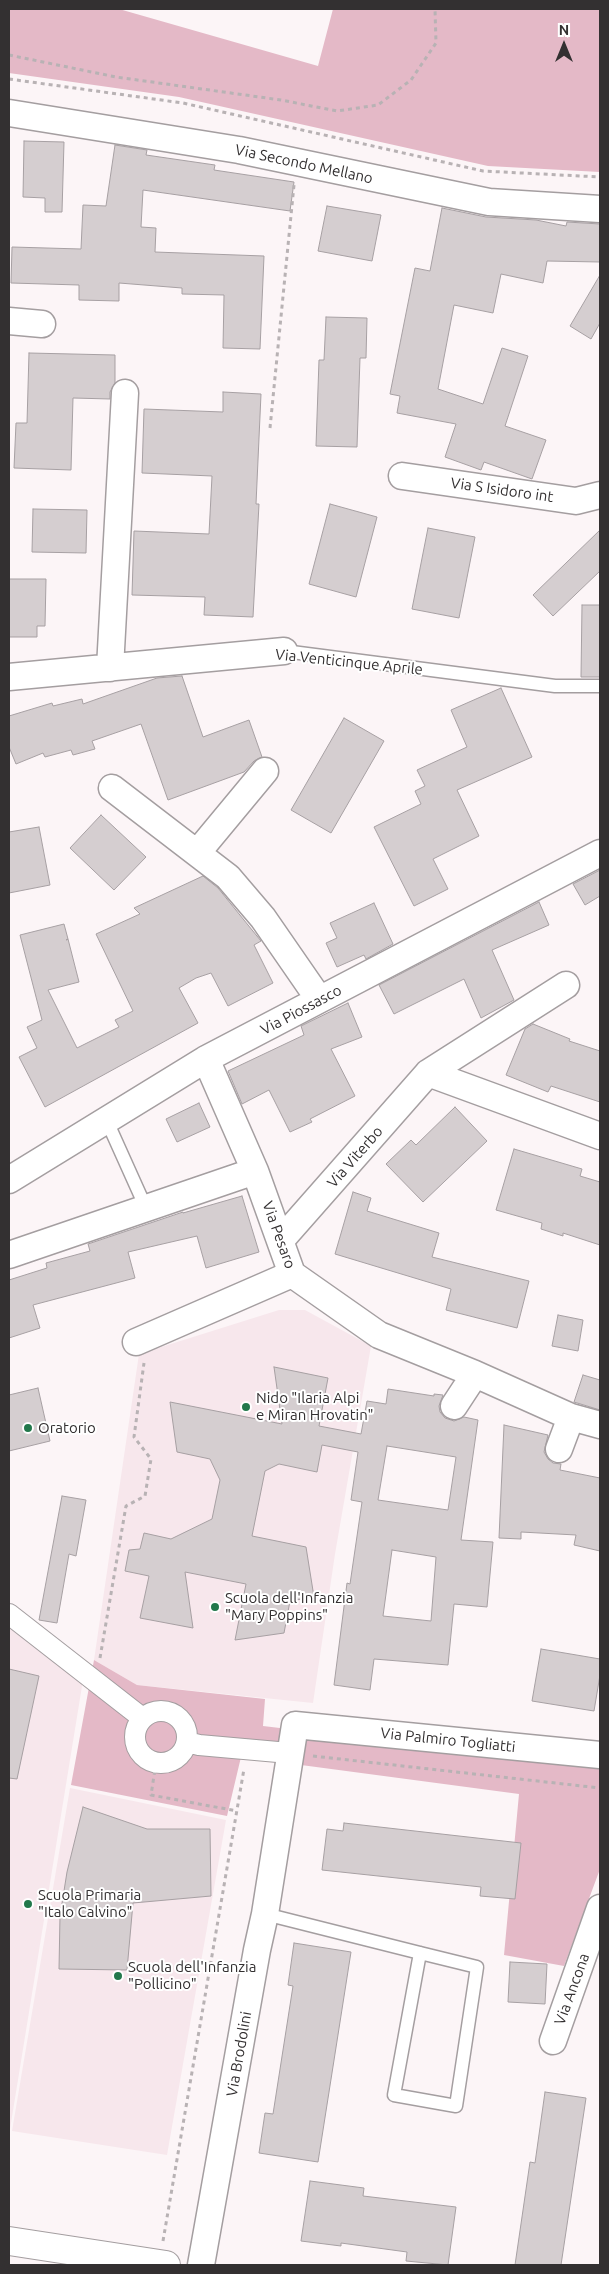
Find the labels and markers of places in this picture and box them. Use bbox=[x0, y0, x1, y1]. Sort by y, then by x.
place label: Nido "Ilaria Alpi e Miran Hrovatin" bbox=[256, 1389, 373, 1424]
marker: Nido "Ilaria Alpi e Miran Hrovatin" bbox=[240, 1401, 252, 1413]
place label: Oratorio bbox=[38, 1419, 96, 1437]
marker: Oratorio bbox=[22, 1422, 34, 1434]
place label: Scuola dell'Infanzia "Mary Poppins" bbox=[225, 1589, 353, 1624]
marker: Scuola dell'Infanzia "Mary Poppins" bbox=[209, 1601, 221, 1613]
place label: Scuola Primaria "Italo Calvino" bbox=[38, 1886, 141, 1921]
marker: Scuola Primaria "Italo Calvino" bbox=[22, 1898, 34, 1910]
place label: Scuola dell'Infanzia "Pollicino" bbox=[128, 1958, 256, 1993]
marker: Scuola dell'Infanzia "Pollicino" bbox=[112, 1970, 124, 1982]

